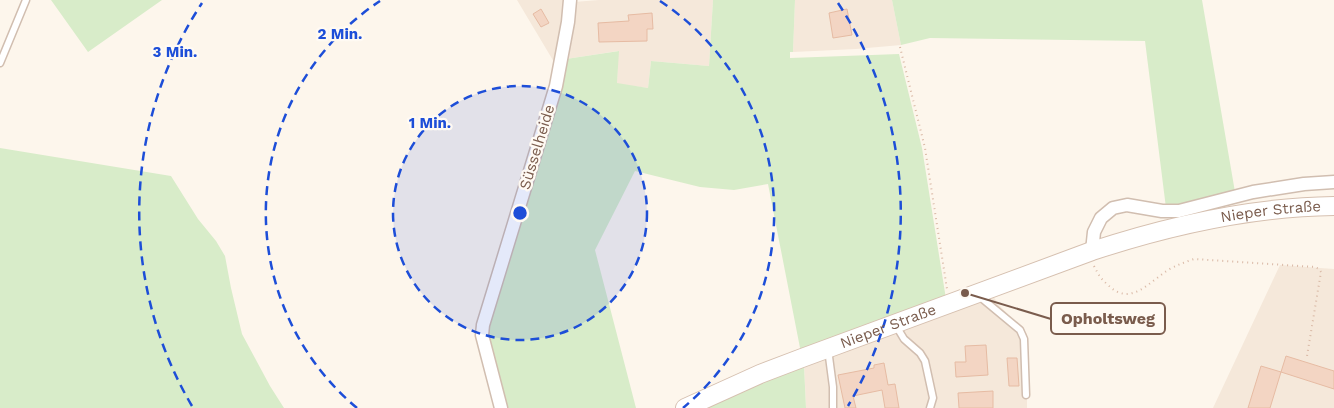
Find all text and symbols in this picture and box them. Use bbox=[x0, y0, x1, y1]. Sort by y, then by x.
text: 2 Min. bbox=[318, 25, 362, 43]
text: 3 Min. bbox=[153, 43, 197, 61]
street label: Süsselheide bbox=[516, 102, 558, 192]
text: 1 Min. bbox=[409, 114, 451, 132]
street label: Nieper Straße bbox=[1219, 197, 1321, 226]
centre of rings bbox=[511, 204, 529, 222]
street label: Nieper Straße bbox=[838, 300, 938, 352]
callout: Opholtsweg bbox=[1051, 303, 1165, 334]
text: Opholtsweg bbox=[1061, 309, 1155, 328]

